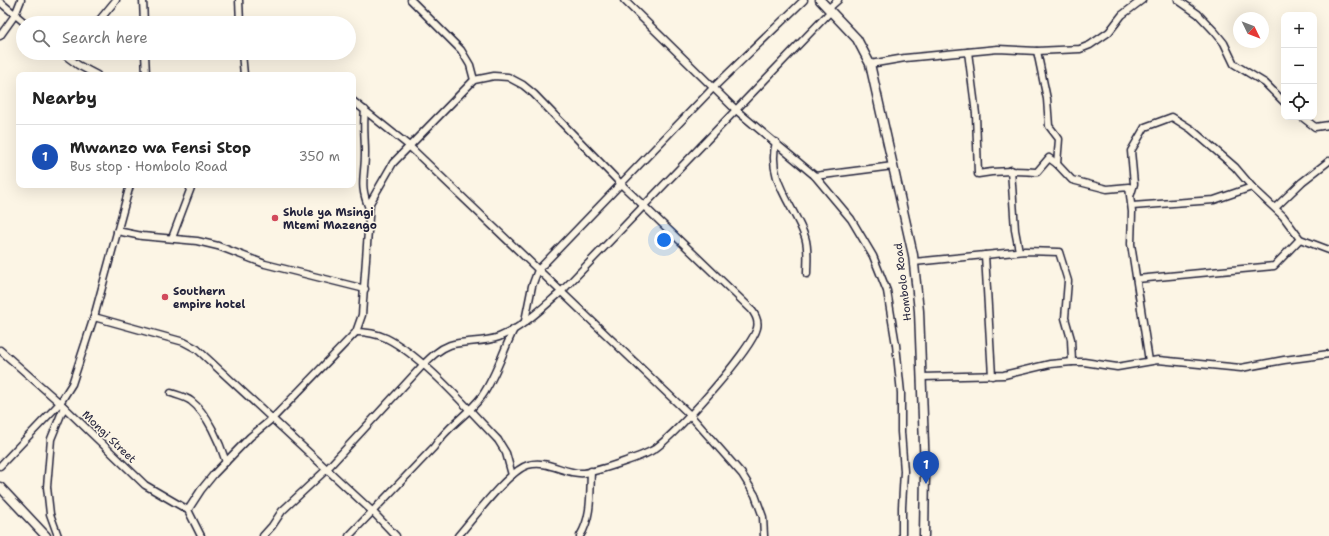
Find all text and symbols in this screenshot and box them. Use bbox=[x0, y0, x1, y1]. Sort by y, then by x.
north arrow bbox=[1233, 12, 1269, 48]
map controls bbox=[1281, 12, 1317, 120]
button: + bbox=[1281, 12, 1317, 48]
search box bbox=[16, 16, 356, 60]
icon: search bbox=[30, 27, 52, 49]
text: Search here bbox=[62, 28, 148, 48]
button: − bbox=[1281, 48, 1317, 84]
button: locate bbox=[1281, 84, 1317, 120]
text: Nearby bbox=[32, 87, 97, 109]
text: Mwanzo wa Fensi Stop bbox=[70, 138, 251, 158]
text: 1 bbox=[42, 148, 48, 165]
text: 350 m bbox=[299, 148, 340, 165]
text: Bus stop · Hombolo Road bbox=[70, 158, 228, 175]
place label: Shule ya Msingi Mtemi Mazengo bbox=[283, 205, 377, 233]
marker: Shule ya Msingi Mtemi Mazengo bbox=[270, 213, 280, 223]
your location bbox=[654, 230, 674, 250]
street label: Hombolo Road bbox=[891, 242, 915, 322]
place label: Southern empire hotel bbox=[173, 284, 246, 312]
marker: Southern empire hotel bbox=[160, 292, 170, 302]
street label: Mongi Street bbox=[79, 407, 139, 467]
pin: 1 bbox=[913, 451, 939, 484]

